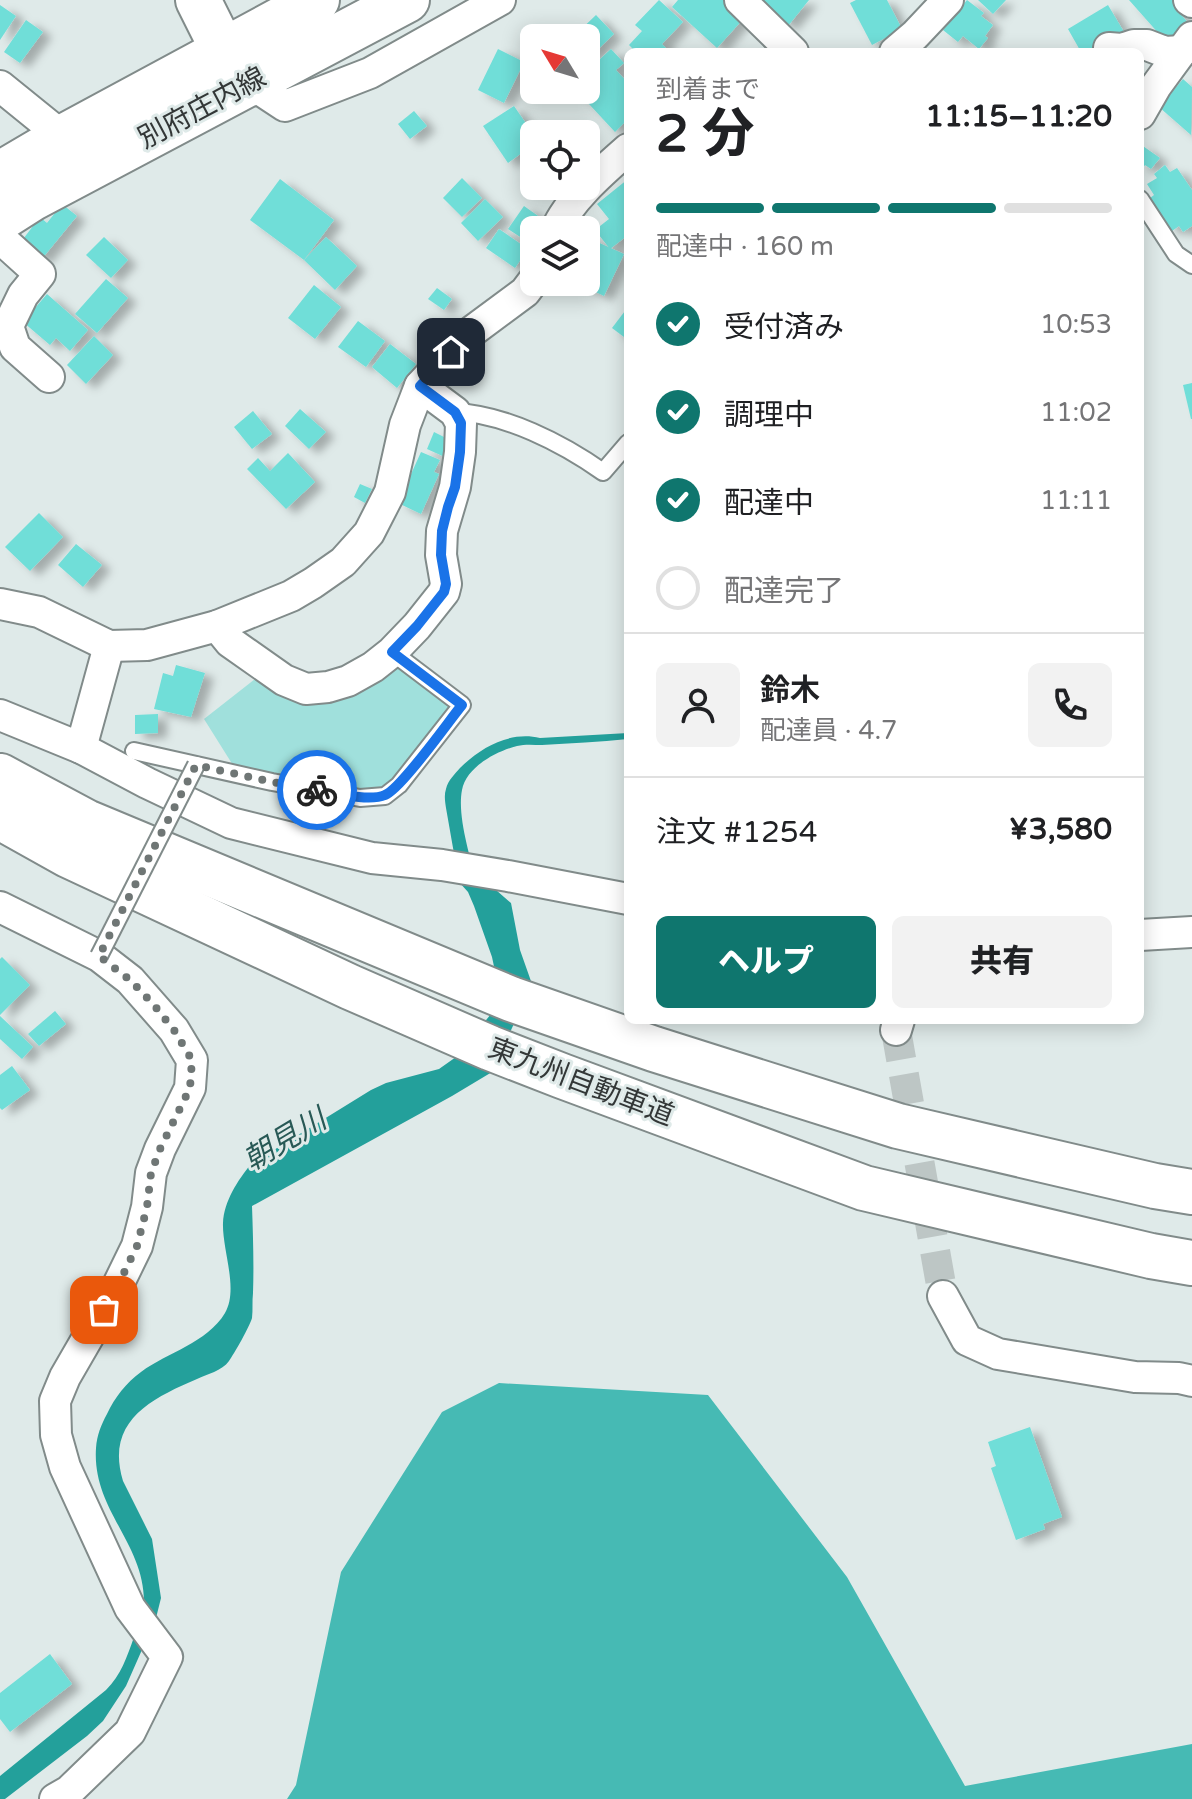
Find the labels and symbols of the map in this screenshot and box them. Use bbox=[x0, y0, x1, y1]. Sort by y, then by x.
north arrow bbox=[520, 24, 600, 104]
street label: 別府庄内線 bbox=[132, 60, 272, 156]
pin bbox=[417, 318, 485, 386]
courier bbox=[277, 750, 357, 830]
street label: 東九州自動車道 bbox=[483, 1031, 679, 1133]
water label: 朝見川 bbox=[237, 1099, 336, 1179]
pin bbox=[70, 1276, 138, 1344]

